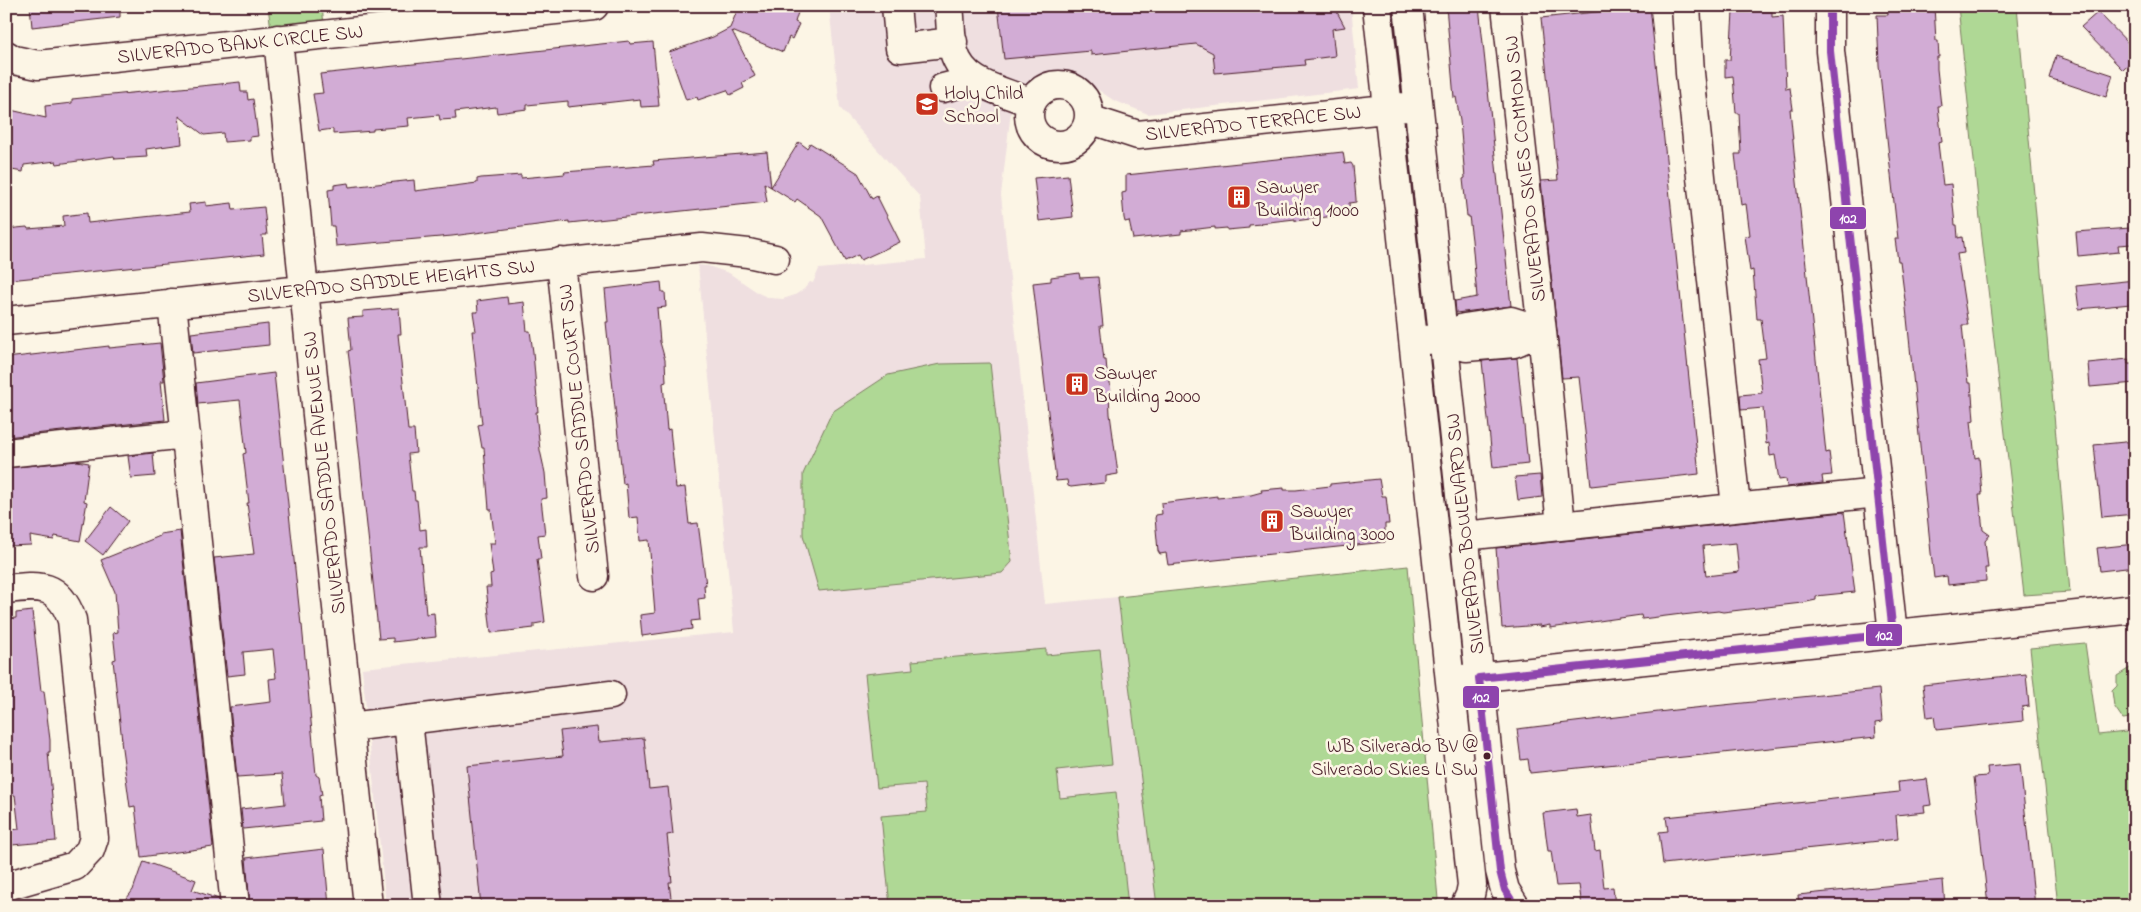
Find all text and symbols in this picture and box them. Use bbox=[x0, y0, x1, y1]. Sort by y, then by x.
street label: SILVERADO BANK CIRCLE SW bbox=[116, 18, 365, 73]
street label: SILVERADO SKIES COMMON SW bbox=[1498, 34, 1555, 303]
place label: Holy Child School bbox=[944, 80, 1024, 132]
school or university icon: Holy Child School bbox=[914, 91, 940, 117]
street label: SILVERADO TERRACE SW bbox=[1144, 99, 1363, 150]
place label: Sawyer Building 1000 bbox=[1255, 174, 1359, 227]
building icon: Sawyer Building 1000 bbox=[1226, 184, 1252, 210]
line badge: 102 bbox=[1829, 206, 1867, 230]
text: 102 bbox=[1839, 209, 1857, 230]
street label: SILVERADO SADDLE HEIGHTS SW bbox=[246, 253, 537, 312]
street label: SILVERADO SADDLE COURT SW bbox=[552, 283, 609, 555]
street label: SILVERADO SADDLE AVENUE SW bbox=[296, 330, 355, 616]
place label: Sawyer Building 2000 bbox=[1093, 360, 1201, 413]
building icon: Sawyer Building 2000 bbox=[1064, 371, 1090, 397]
street label: SILVERADO BOULEVARD SW bbox=[1439, 412, 1494, 656]
place label: Sawyer Building 3000 bbox=[1289, 498, 1395, 551]
building icon: Sawyer Building 3000 bbox=[1259, 508, 1285, 534]
line badge: 102 bbox=[1865, 623, 1903, 647]
text: 102 bbox=[1875, 626, 1893, 647]
line badge: 102 bbox=[1462, 685, 1500, 709]
text: 102 bbox=[1472, 688, 1490, 709]
place label: WB Silverado BV @ Silverado Skies LI SW bbox=[1311, 734, 1478, 784]
marker: WB Silverado BV @ Silverado Skies LI SW bbox=[1482, 751, 1492, 761]

